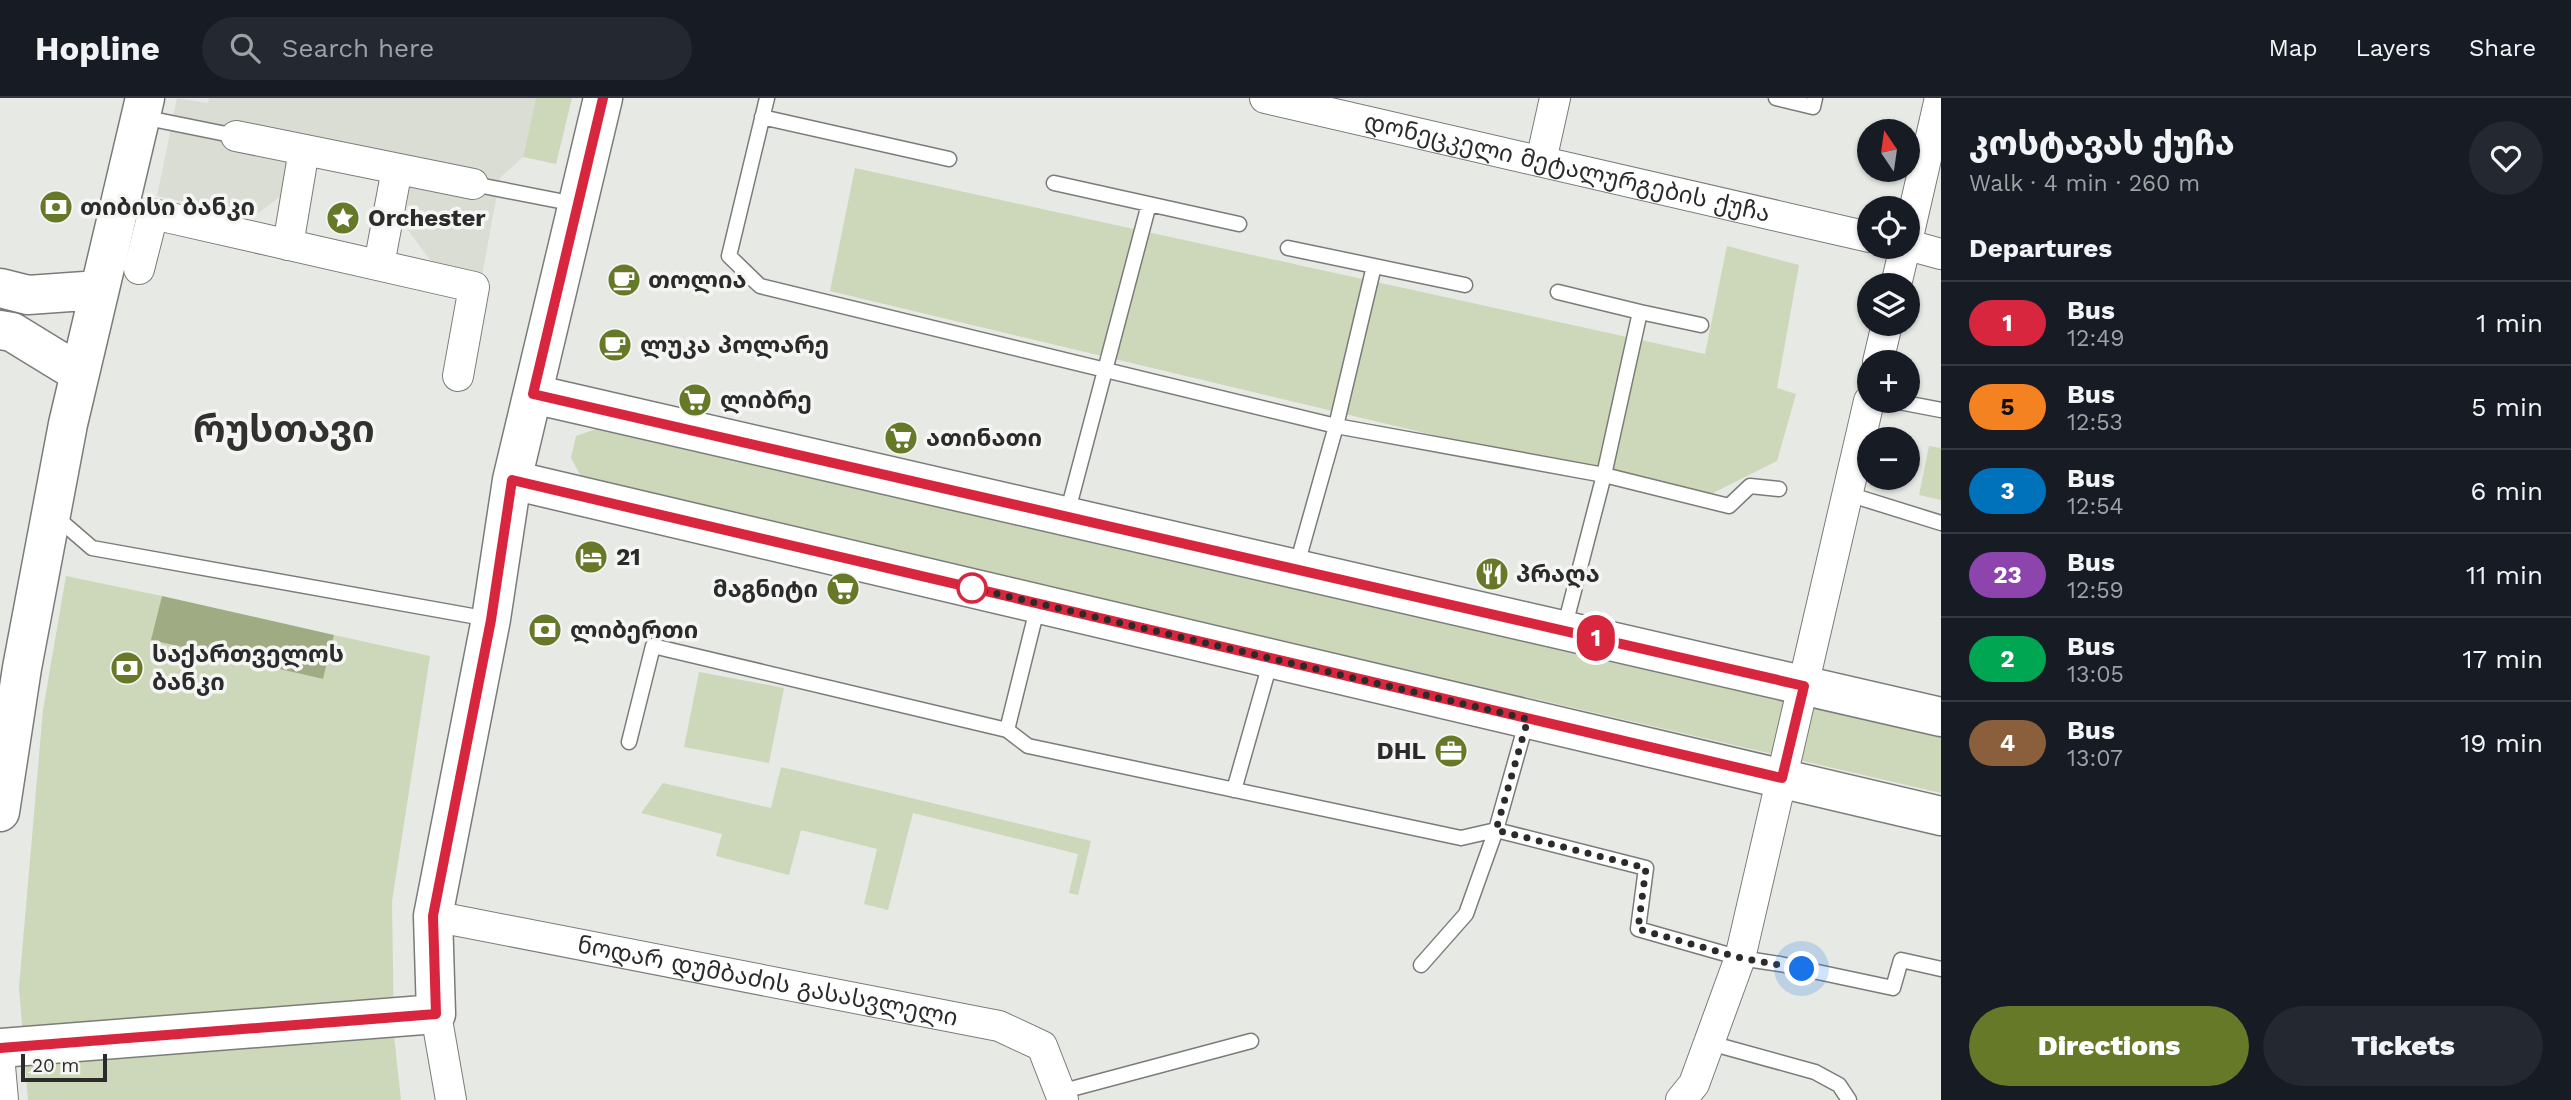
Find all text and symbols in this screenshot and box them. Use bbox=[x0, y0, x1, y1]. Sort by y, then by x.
search box bbox=[202, 17, 692, 80]
text: Hopline bbox=[35, 29, 160, 68]
icon: search bbox=[226, 29, 264, 67]
text: Search here bbox=[282, 33, 434, 63]
text: Map bbox=[2269, 34, 2317, 62]
text: Layers bbox=[2355, 34, 2431, 62]
text: Share bbox=[2469, 34, 2536, 62]
street label: დონეცკელი მეტალურგების ქუჩა bbox=[1361, 107, 1773, 228]
north arrow bbox=[1857, 119, 1920, 182]
map controls bbox=[1857, 119, 1920, 490]
button: heart bbox=[2469, 121, 2543, 195]
text: კოსტავას ქუჩა bbox=[1969, 124, 2235, 163]
text: Walk · 4 min · 260 m bbox=[1969, 170, 2200, 197]
bank icon: თიბისი ბანკი bbox=[37, 188, 75, 226]
place label: თიბისი ბანკი bbox=[80, 193, 255, 221]
button: locate bbox=[1857, 196, 1920, 259]
place icon: Orchester bbox=[324, 199, 362, 237]
place label: Orchester bbox=[368, 204, 486, 232]
text: Departures bbox=[1969, 233, 2112, 263]
cafe icon: თოლია bbox=[605, 261, 643, 299]
place label: თოლია bbox=[648, 266, 747, 294]
button: layers bbox=[1857, 273, 1920, 336]
text: Bus bbox=[2067, 295, 2115, 325]
text: 1 min bbox=[2476, 308, 2543, 338]
text: 1 bbox=[2002, 309, 2013, 337]
text: 12:49 bbox=[2067, 325, 2124, 352]
cafe icon: ლუკა პოლარე bbox=[596, 326, 634, 364]
place label: ლუკა პოლარე bbox=[640, 331, 829, 359]
button: + bbox=[1857, 350, 1920, 413]
text: Bus bbox=[2067, 379, 2115, 409]
supermarket icon: ლიბრე bbox=[676, 381, 714, 419]
place label: ლიბრე bbox=[720, 386, 812, 414]
text: 5 min bbox=[2471, 392, 2543, 422]
text: 5 bbox=[2001, 393, 2015, 421]
district label: რუსთავი bbox=[193, 407, 375, 451]
text: 12:53 bbox=[2067, 409, 2123, 436]
supermarket icon: ათინათი bbox=[882, 419, 920, 457]
place label: ათინათი bbox=[926, 424, 1042, 452]
button: − bbox=[1857, 427, 1920, 490]
text: Bus bbox=[2067, 463, 2115, 493]
text: 6 min bbox=[2471, 476, 2543, 506]
text: 3 bbox=[2000, 477, 2015, 505]
text: 12:54 bbox=[2067, 493, 2124, 520]
hotel icon: 21 bbox=[572, 538, 610, 576]
place label: 21 bbox=[616, 543, 641, 571]
text: Bus bbox=[2067, 547, 2115, 577]
restaurant icon: პრაღა bbox=[1473, 555, 1511, 593]
place label: პრაღა bbox=[1516, 560, 1600, 588]
text: 11 min bbox=[2466, 560, 2543, 590]
text: 23 bbox=[1993, 561, 2022, 589]
supermarket icon: მაგნიტი bbox=[824, 570, 862, 608]
unlabelled marker bbox=[957, 573, 987, 603]
place label: მაგნიტი bbox=[713, 575, 818, 603]
text: 12:59 bbox=[2067, 577, 2124, 604]
bank icon: ლიბერთი bbox=[526, 611, 564, 649]
line badge: 1 bbox=[1573, 615, 1619, 661]
place label: ლიბერთი bbox=[570, 616, 698, 644]
text: 1 bbox=[1591, 624, 1601, 652]
text: Bus bbox=[2067, 631, 2115, 661]
place label: საქართველოს ბანკი bbox=[152, 640, 344, 696]
text: 17 min bbox=[2462, 644, 2543, 674]
text: 2 bbox=[2000, 645, 2015, 673]
bank icon: საქართველოს ბანკი bbox=[108, 649, 146, 687]
text: 13:05 bbox=[2067, 661, 2124, 688]
text: Bus bbox=[2067, 715, 2115, 745]
text: 19 min bbox=[2460, 728, 2543, 758]
text: 4 bbox=[2000, 729, 2015, 757]
office icon: DHL bbox=[1432, 732, 1470, 770]
place label: DHL bbox=[1377, 737, 1426, 765]
text: 13:07 bbox=[2067, 745, 2123, 772]
street label: ნოდარ დუმბაძის გასასვლელი bbox=[575, 930, 960, 1032]
your location bbox=[1784, 951, 1819, 986]
button: Directions bbox=[1969, 1006, 2249, 1086]
button: Tickets bbox=[2263, 1006, 2543, 1086]
scale bar bbox=[21, 1051, 107, 1083]
text: 20 m bbox=[32, 1054, 79, 1077]

